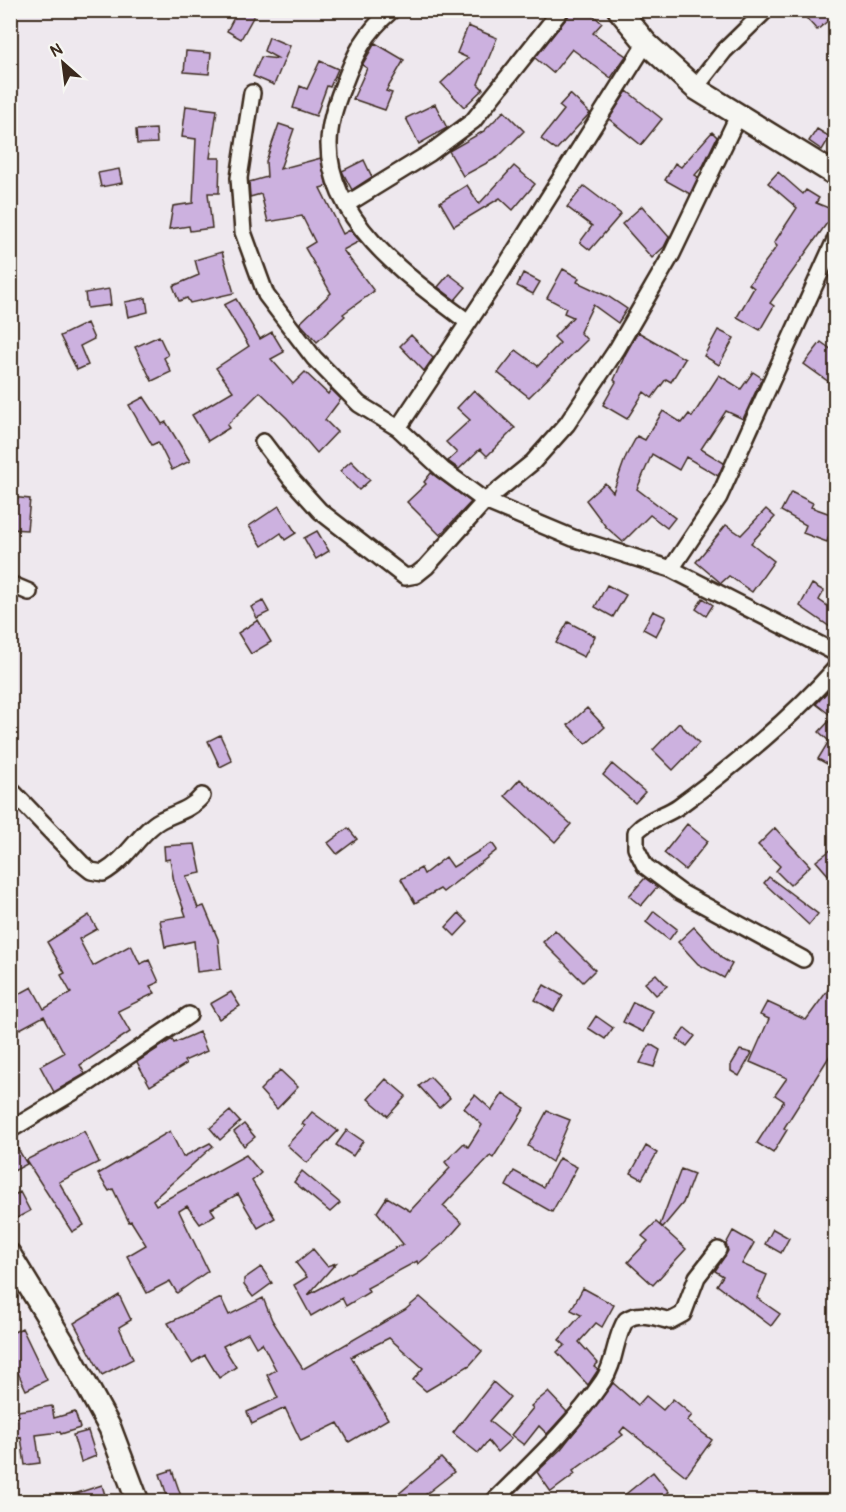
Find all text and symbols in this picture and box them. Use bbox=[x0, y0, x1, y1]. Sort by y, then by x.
north arrow bbox=[33, 33, 93, 93]
text: N bbox=[47, 39, 66, 62]

